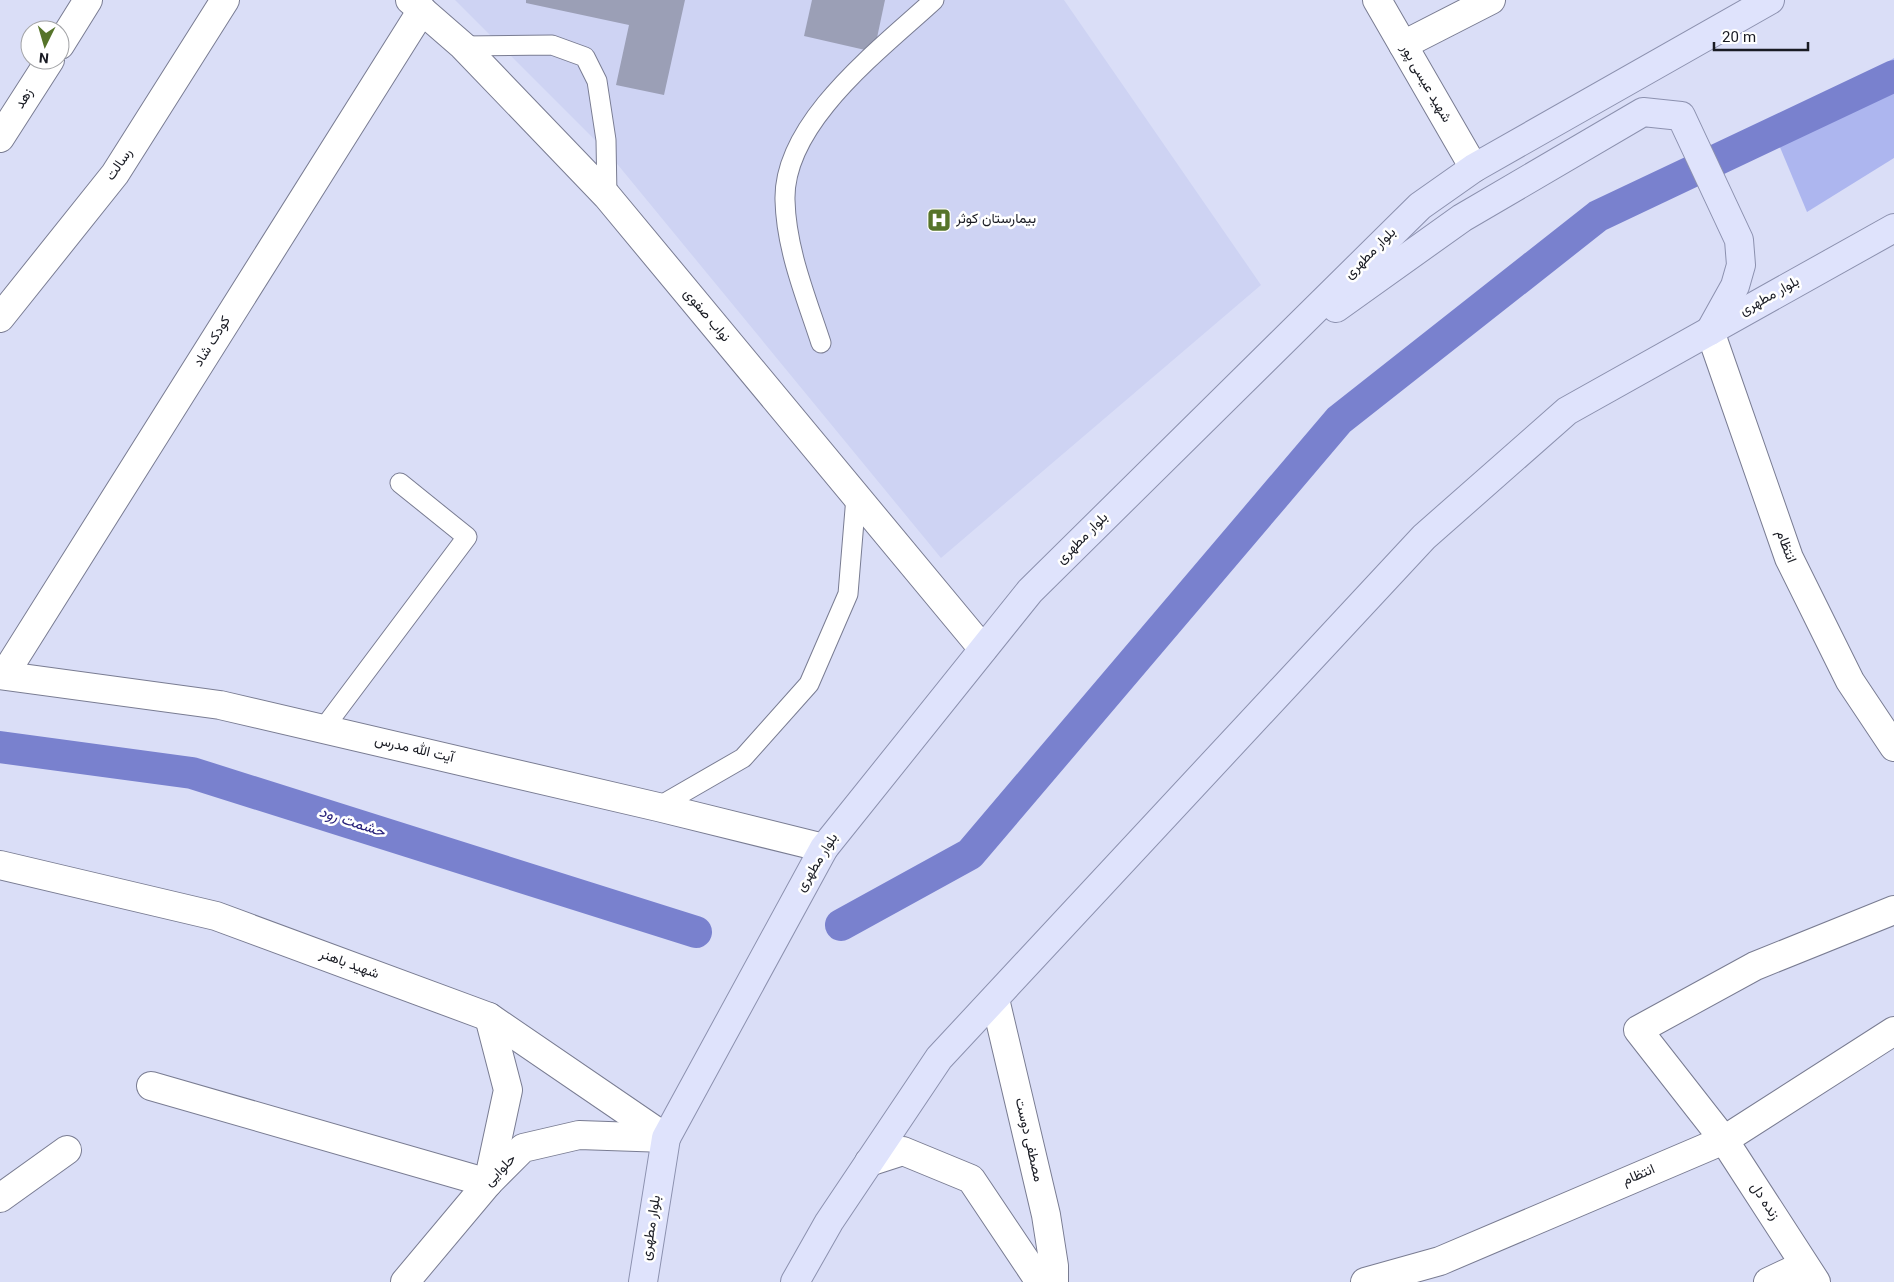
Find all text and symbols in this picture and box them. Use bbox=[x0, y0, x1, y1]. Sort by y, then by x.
north arrow bbox=[20, 20, 70, 70]
scale bar bbox=[1714, 20, 1808, 52]
text: 20 m bbox=[1722, 27, 1756, 50]
street label: شهید عیسی پور bbox=[1393, 40, 1456, 127]
text: N bbox=[38, 45, 50, 67]
street label: زهد bbox=[10, 84, 40, 114]
street label: رسالت bbox=[101, 144, 139, 186]
hospital icon: بیمارستان کوثر bbox=[926, 207, 952, 233]
place label: بیمارستان کوثر bbox=[955, 209, 1036, 231]
street label: بلوار مطهری bbox=[1340, 223, 1402, 285]
street label: بلوار مطهری bbox=[1736, 271, 1804, 323]
street label: نواب صفوی bbox=[677, 284, 735, 348]
street label: کودک شاد bbox=[189, 312, 237, 372]
street label: بلوار مطهری bbox=[1052, 508, 1114, 570]
street label: انتظام bbox=[1769, 527, 1801, 567]
street label: آیت الله مدرس bbox=[372, 730, 458, 770]
water label: حشمت رود bbox=[316, 802, 389, 845]
street label: بلوار مطهری bbox=[791, 829, 845, 897]
street label: شهید باهنر bbox=[315, 944, 382, 986]
street label: مصطفی دوست bbox=[1008, 1096, 1048, 1184]
street label: حلوایی bbox=[480, 1149, 522, 1193]
street label: انتظام bbox=[1619, 1159, 1659, 1193]
street label: زنده دل bbox=[1744, 1179, 1785, 1225]
street label: بلوار مطهری bbox=[636, 1194, 668, 1262]

